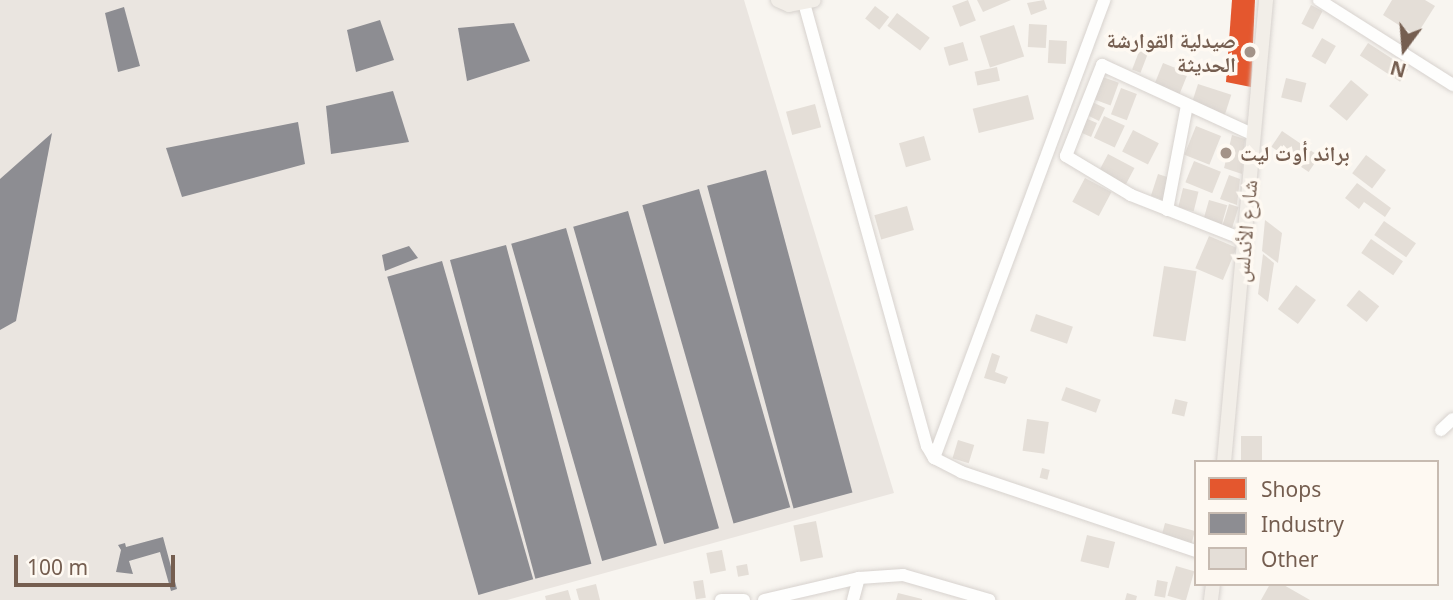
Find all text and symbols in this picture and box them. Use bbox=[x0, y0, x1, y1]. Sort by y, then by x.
north arrow bbox=[1369, 14, 1439, 84]
place label: صيدلية القوارشة الحديثة bbox=[1106, 27, 1236, 77]
marker: صيدلية القوارشة الحديثة bbox=[1242, 44, 1258, 60]
text: N bbox=[1387, 55, 1409, 84]
place label: براند أوت ليت bbox=[1240, 140, 1350, 166]
marker: براند أوت ليت bbox=[1218, 145, 1234, 161]
street label: شارع الأندلس bbox=[1228, 179, 1262, 283]
legend bbox=[1194, 460, 1439, 586]
text: Shops bbox=[1261, 475, 1321, 503]
text: Industry bbox=[1261, 510, 1344, 538]
scale bar bbox=[18, 540, 178, 584]
text: Other bbox=[1261, 545, 1318, 573]
text: 100 m bbox=[27, 553, 88, 581]

